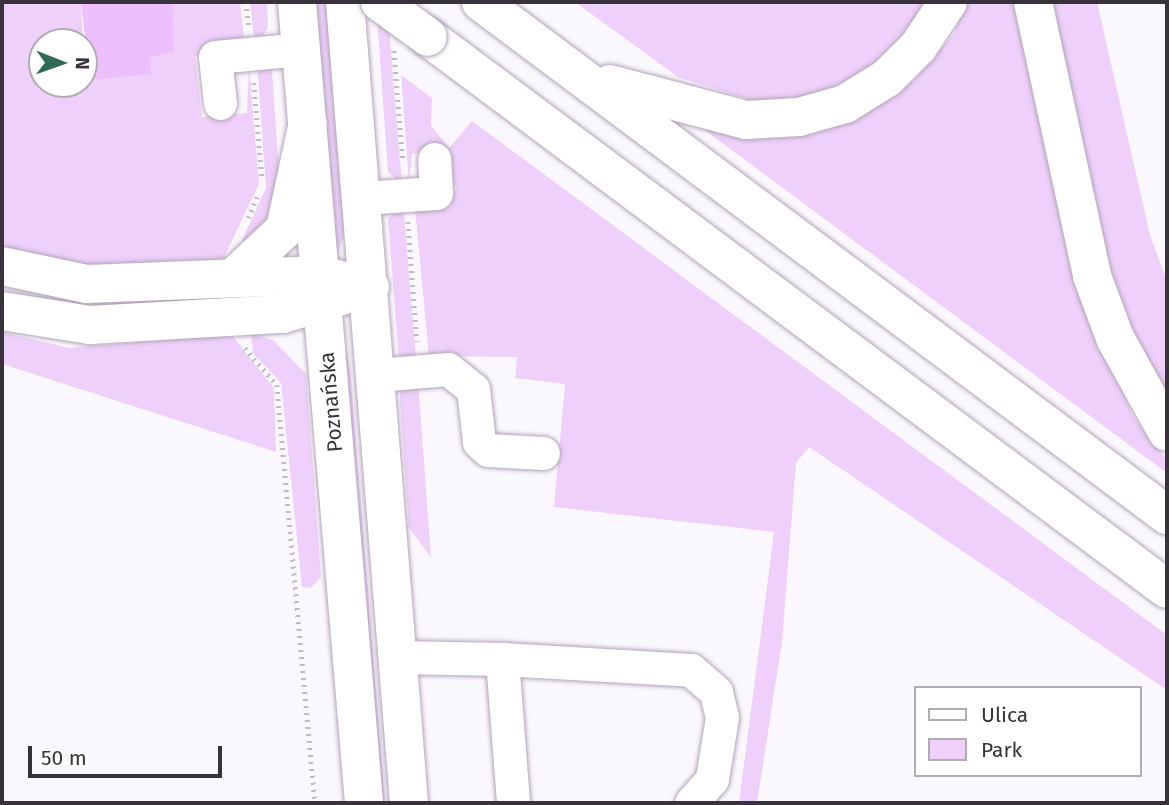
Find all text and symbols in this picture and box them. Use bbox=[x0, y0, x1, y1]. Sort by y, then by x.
north arrow bbox=[28, 28, 98, 98]
text: N bbox=[71, 57, 94, 70]
street label: Poznańska bbox=[314, 351, 348, 453]
legend bbox=[914, 686, 1141, 777]
text: Ulica bbox=[981, 702, 1028, 728]
scale bar bbox=[32, 732, 226, 776]
text: Park bbox=[981, 737, 1022, 763]
text: 50 m bbox=[41, 745, 87, 771]

